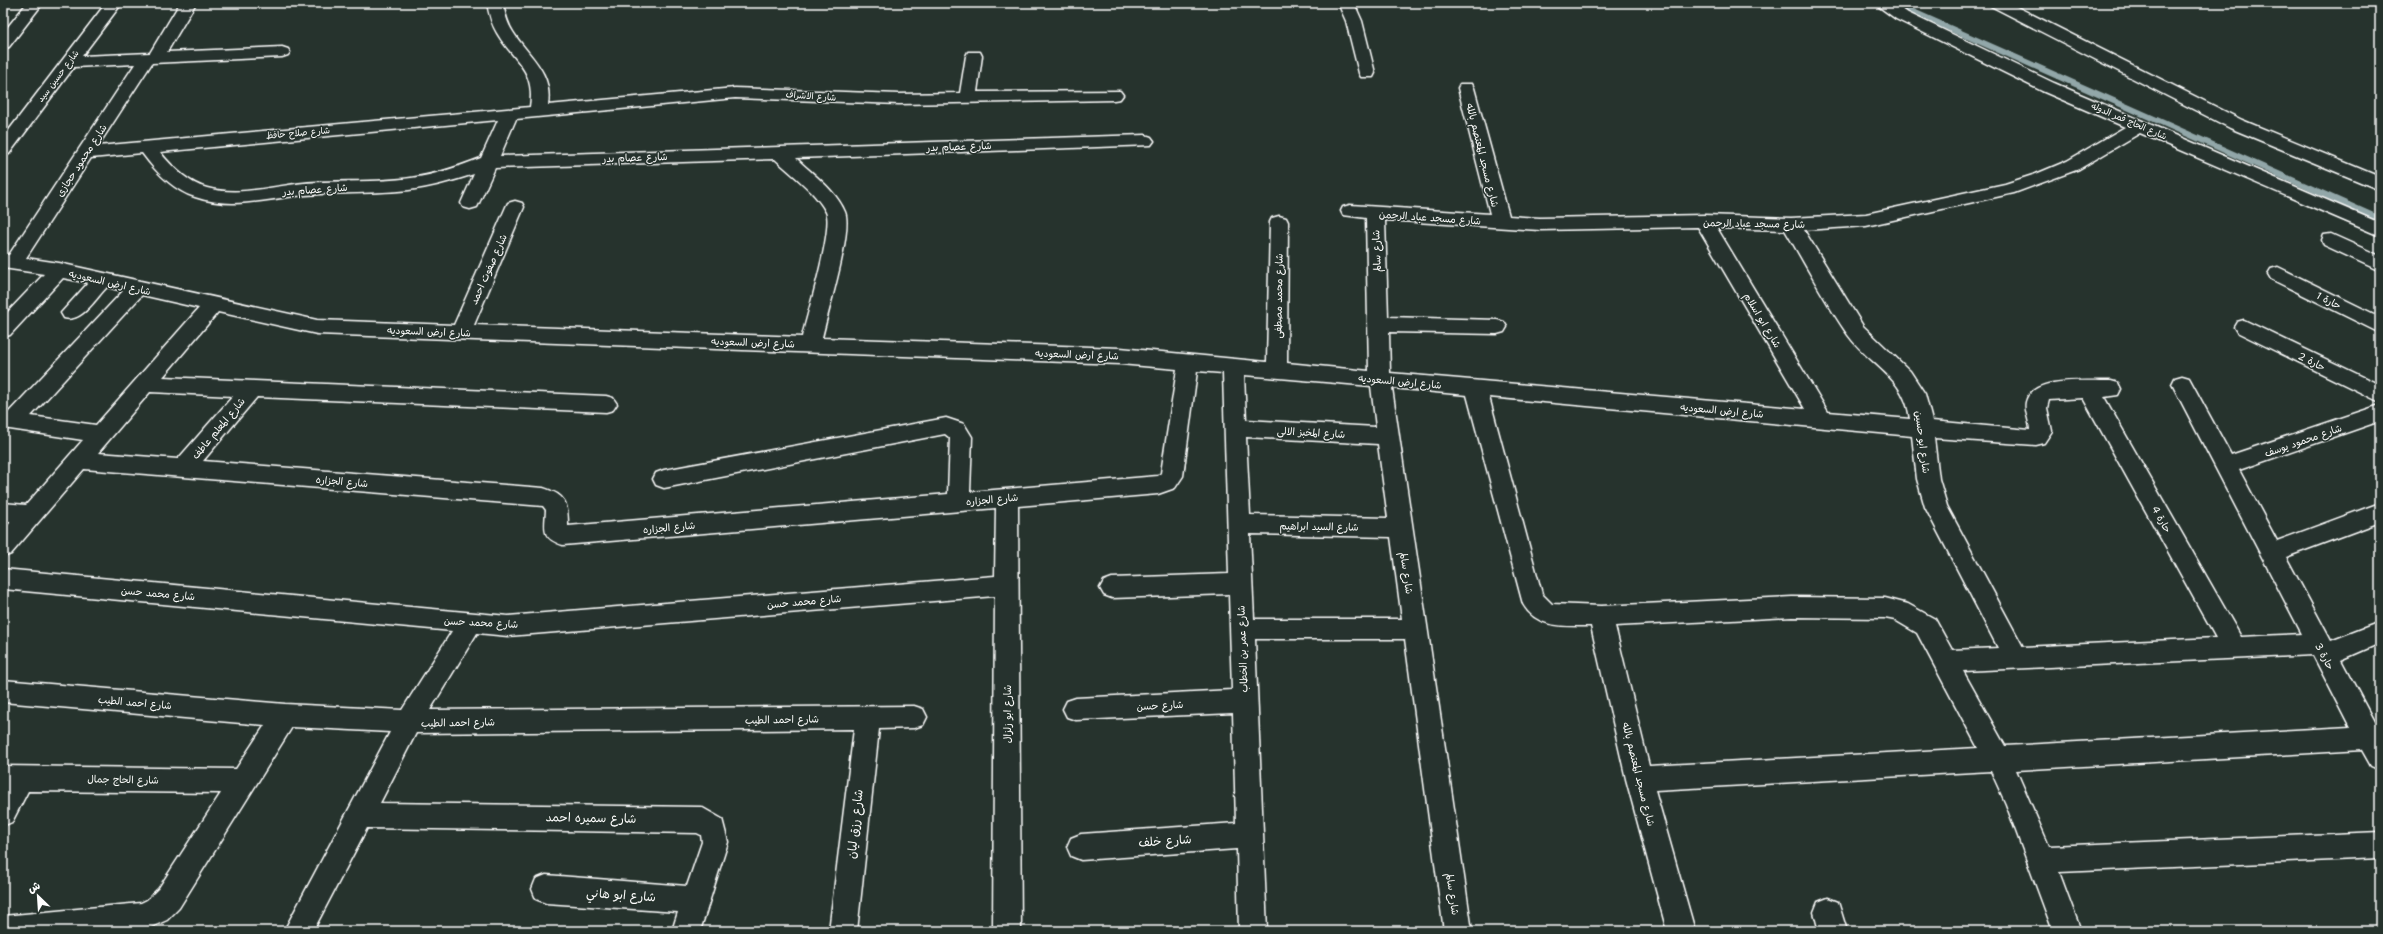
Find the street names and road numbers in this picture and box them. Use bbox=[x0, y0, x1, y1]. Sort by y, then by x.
street label: شارع حسين سيد bbox=[34, 47, 82, 105]
street label: شارع الاشراف bbox=[785, 88, 837, 104]
street label: شارع الحاج قمر الدوله bbox=[2089, 100, 2169, 142]
street label: شارع مسجد المعتصم بالله bbox=[1462, 102, 1502, 209]
street label: شارع محمود حجازى bbox=[53, 121, 111, 200]
street label: شارع صلاح حافظ bbox=[266, 124, 331, 142]
street label: شارع عصام بدر bbox=[925, 139, 992, 155]
street label: شارع عصام بدر bbox=[601, 150, 668, 166]
street label: شارع عصام بدر bbox=[281, 181, 348, 199]
street label: شارع مسجد عباد الرحمن bbox=[1379, 207, 1482, 229]
street label: شارع مسجد عباد الرحمن bbox=[1703, 216, 1805, 232]
street label: شارع سالم bbox=[1369, 229, 1385, 272]
street label: شارع صفوت احمد bbox=[467, 232, 511, 307]
street label: شارع محمد مصطفى bbox=[1271, 253, 1287, 339]
street label: شارع ارض السعوديه bbox=[67, 267, 152, 299]
street label: حارة 1 bbox=[2314, 289, 2343, 312]
street label: شارع ابو اسلام bbox=[1740, 290, 1784, 351]
street label: شارع ارض السعوديه bbox=[387, 324, 471, 340]
street label: شارع ارض السعوديه bbox=[711, 335, 795, 351]
street label: شارع ارض السعوديه bbox=[1035, 347, 1119, 363]
street label: حارة 2 bbox=[2296, 349, 2328, 374]
street label: شارع ارض السعوديه bbox=[1358, 371, 1442, 393]
street label: شارع المعلم عاطف bbox=[189, 395, 249, 462]
street label: شارع ارض السعوديه bbox=[1680, 400, 1764, 422]
street label: شارع ابو حسين bbox=[1911, 410, 1933, 475]
street label: شارع محمود يوسف bbox=[2263, 421, 2344, 461]
street label: شارع المخبز الالى bbox=[1276, 424, 1346, 442]
street label: شارع الجزاره bbox=[315, 473, 369, 491]
street label: شارع الجزاره bbox=[965, 491, 1019, 509]
street label: حارة 4 bbox=[2149, 503, 2174, 535]
street label: شارع الجزاره bbox=[642, 519, 696, 537]
street label: شارع السيد ابراهيم bbox=[1279, 519, 1359, 535]
street label: شارع سالم bbox=[1396, 551, 1416, 595]
street label: شارع محمد حسن bbox=[120, 584, 196, 604]
street label: شارع محمد حسن bbox=[766, 592, 842, 612]
street label: شارع عمر بن الخطاب bbox=[1234, 605, 1252, 693]
street label: شارع محمد حسن bbox=[443, 614, 519, 632]
street label: حارة 3 bbox=[2312, 640, 2337, 672]
street label: شارع ابو زلزال bbox=[1001, 685, 1015, 743]
street label: شارع احمد الطيب bbox=[97, 693, 173, 713]
street label: شارع حسن bbox=[1136, 698, 1184, 714]
street label: شارع احمد الطيب bbox=[745, 712, 819, 728]
street label: شارع احمد الطيب bbox=[421, 715, 495, 731]
street label: شارع مسجد المعتصم بالله bbox=[1618, 721, 1658, 828]
street label: شارع الحاج جمال bbox=[87, 772, 159, 788]
street label: شارع رزق ليان bbox=[843, 788, 868, 860]
street label: شارع سميره احمد bbox=[545, 809, 636, 828]
street label: شارع خلف bbox=[1138, 831, 1192, 852]
street label: شارع سالم bbox=[1442, 872, 1462, 916]
street label: شارع ابو هاني bbox=[585, 885, 656, 908]

